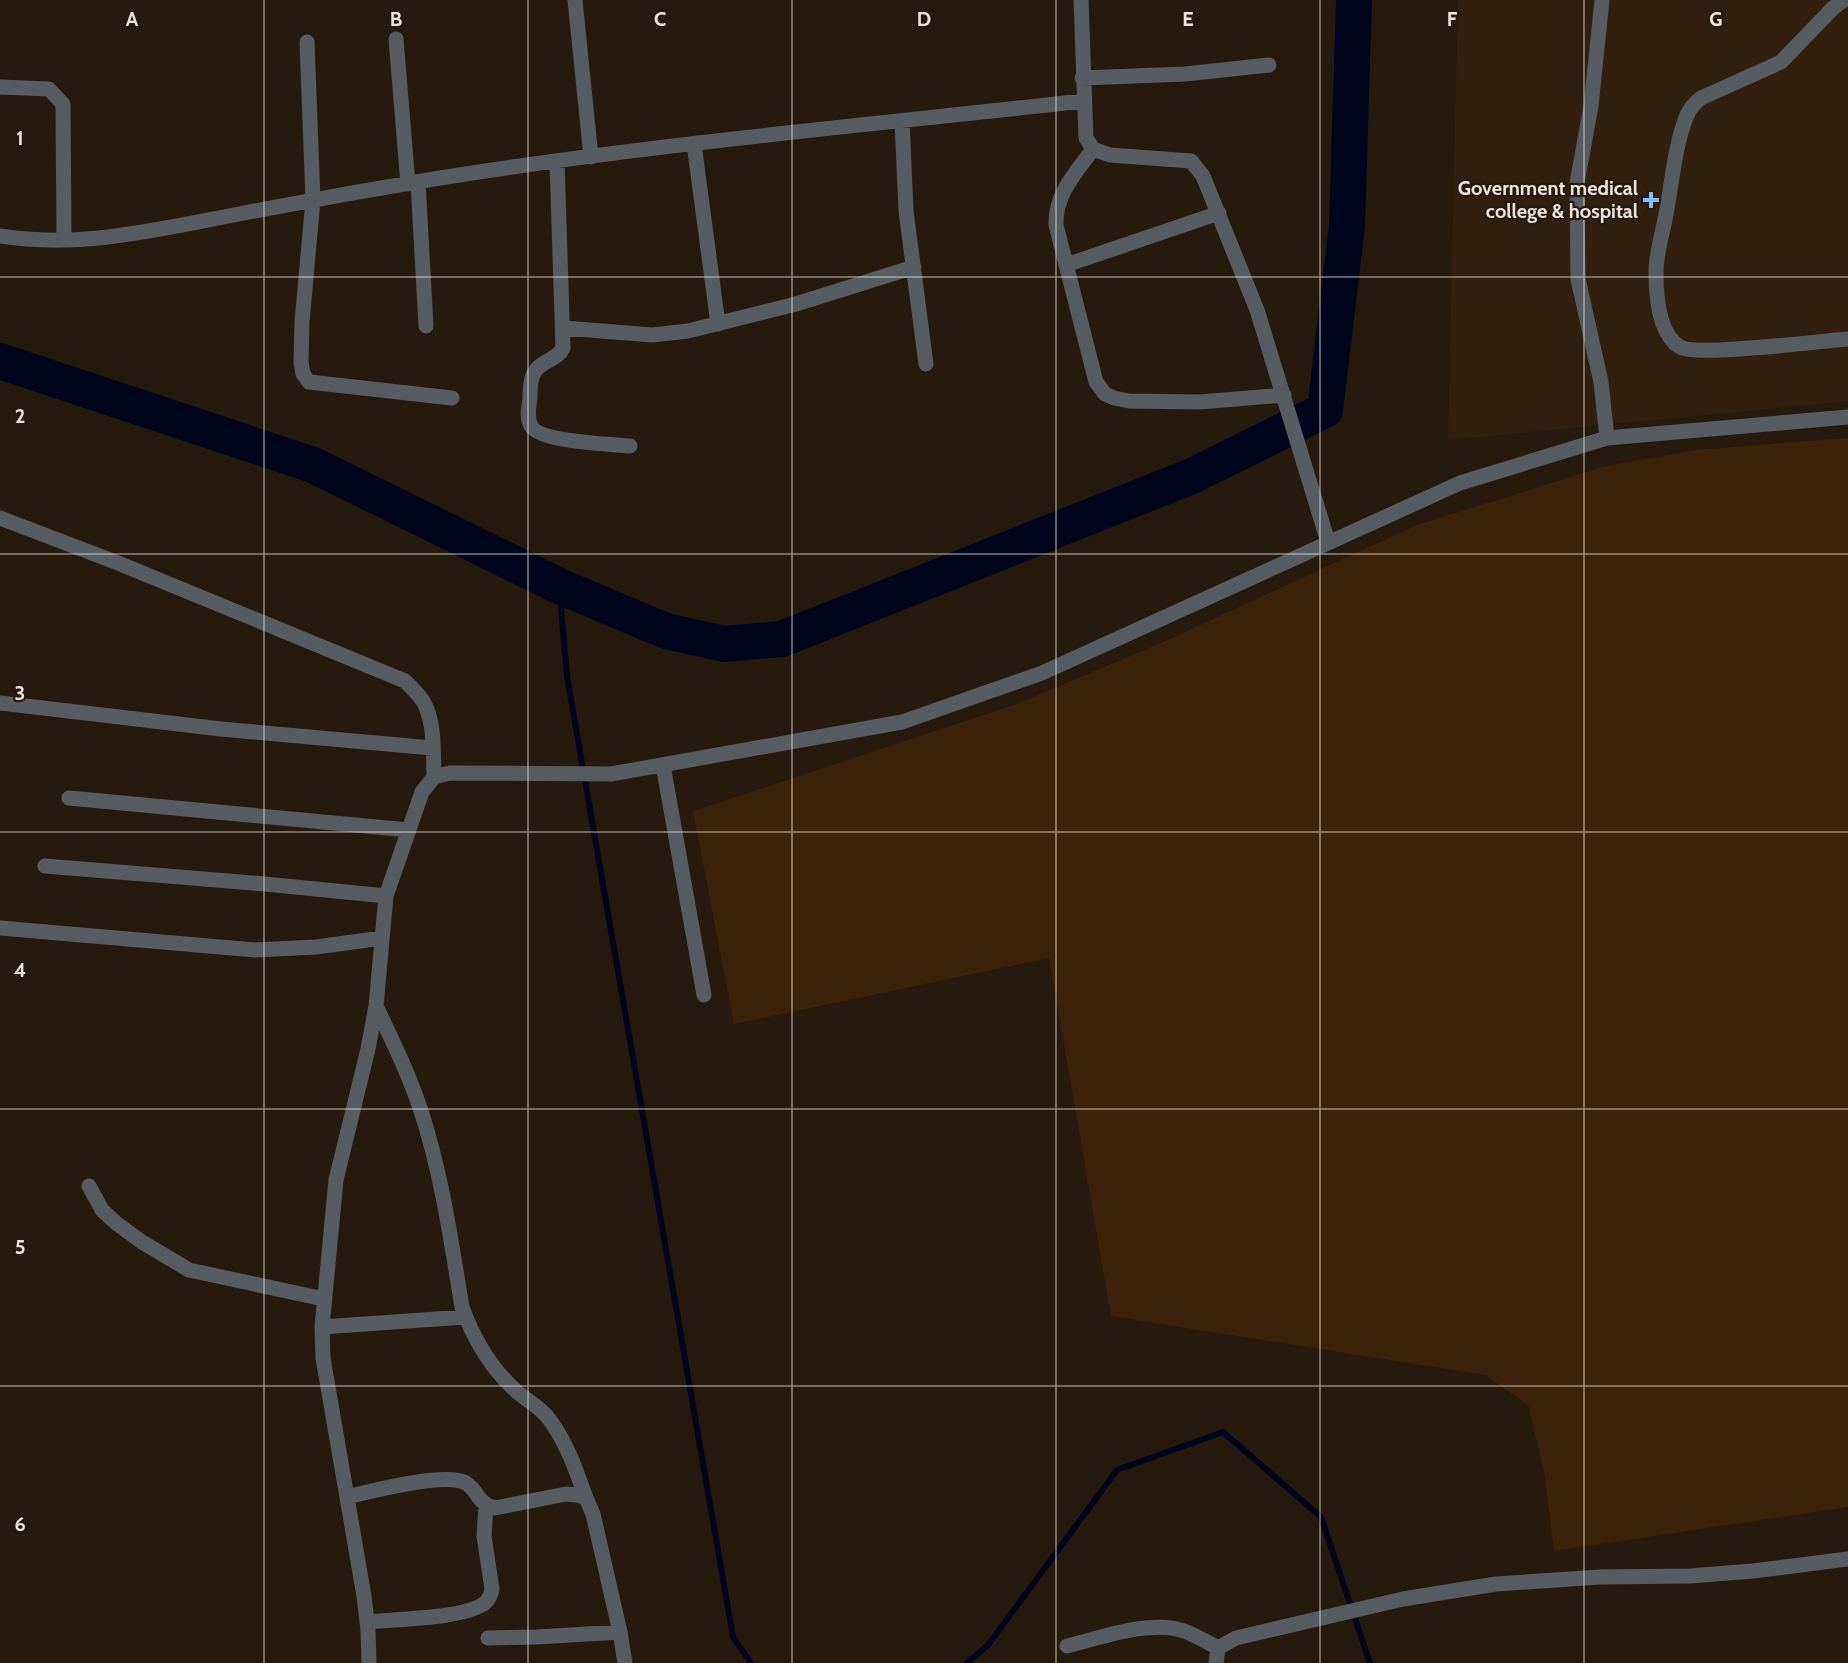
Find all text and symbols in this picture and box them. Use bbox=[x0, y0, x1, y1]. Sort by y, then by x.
text: A bbox=[126, 7, 139, 31]
text: B bbox=[390, 7, 402, 31]
text: C bbox=[654, 7, 666, 31]
text: D bbox=[917, 7, 931, 31]
text: E bbox=[1182, 7, 1194, 31]
text: F bbox=[1447, 7, 1458, 31]
text: G bbox=[1709, 7, 1723, 31]
text: 1 bbox=[16, 126, 24, 150]
place label: Government medical college & hospital bbox=[1458, 176, 1638, 223]
marker: Government medical college & hospital bbox=[1642, 191, 1660, 209]
text: 2 bbox=[15, 404, 25, 428]
text: 3 bbox=[15, 681, 25, 705]
text: 4 bbox=[14, 958, 26, 982]
text: 5 bbox=[15, 1235, 25, 1259]
text: 6 bbox=[14, 1512, 26, 1536]

